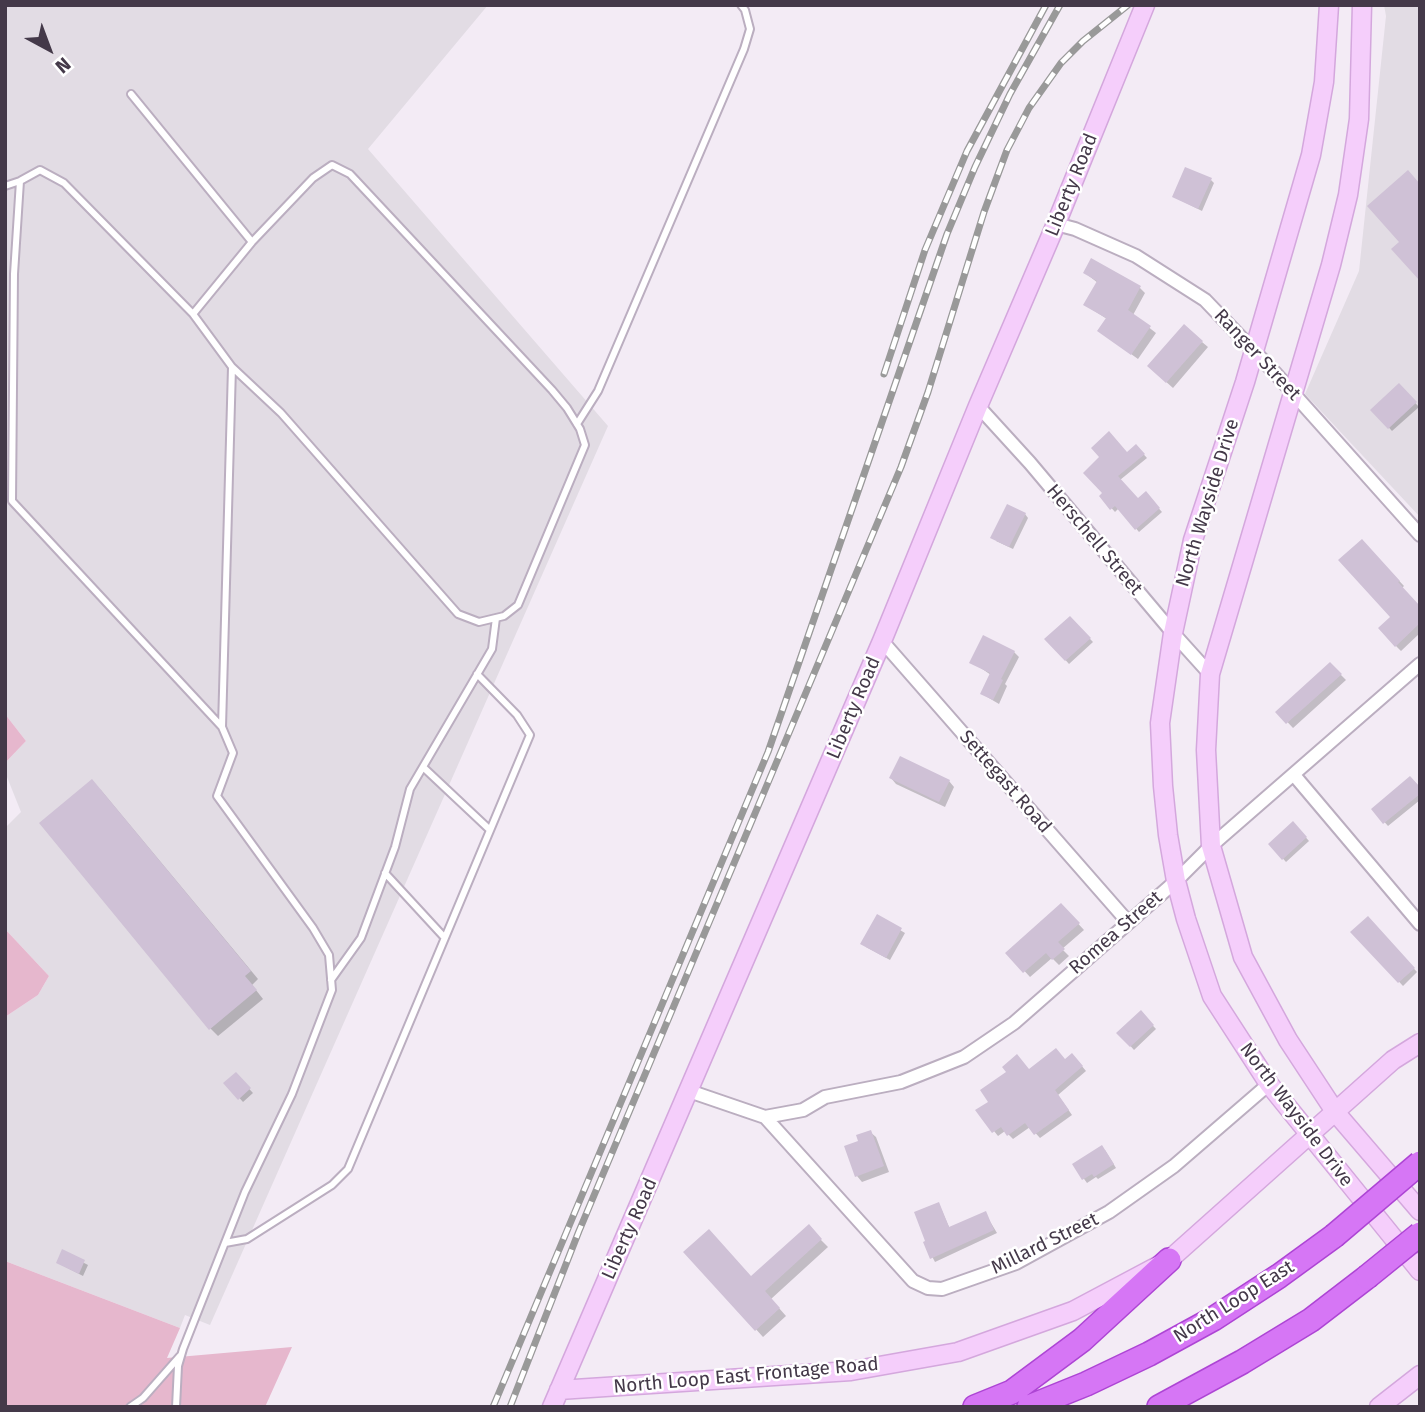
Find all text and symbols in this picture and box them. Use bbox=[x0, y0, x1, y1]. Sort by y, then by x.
north arrow bbox=[14, 14, 84, 84]
text: N bbox=[51, 52, 75, 78]
street label: Liberty Road bbox=[1041, 130, 1103, 240]
street label: Ranger Street bbox=[1209, 305, 1305, 405]
street label: North Wayside Drive bbox=[1172, 416, 1244, 590]
street label: Herschell Street bbox=[1041, 480, 1147, 600]
street label: Liberty Road bbox=[822, 653, 886, 763]
street label: Settegast Road bbox=[954, 726, 1056, 838]
street label: Romea Street bbox=[1065, 886, 1167, 980]
street label: North Wayside Drive bbox=[1234, 1039, 1358, 1191]
street label: Liberty Road bbox=[597, 1175, 663, 1283]
street label: Millard Street bbox=[988, 1208, 1102, 1280]
street label: North Loop East bbox=[1170, 1256, 1298, 1348]
street label: North Loop East Frontage Road bbox=[612, 1353, 880, 1399]

